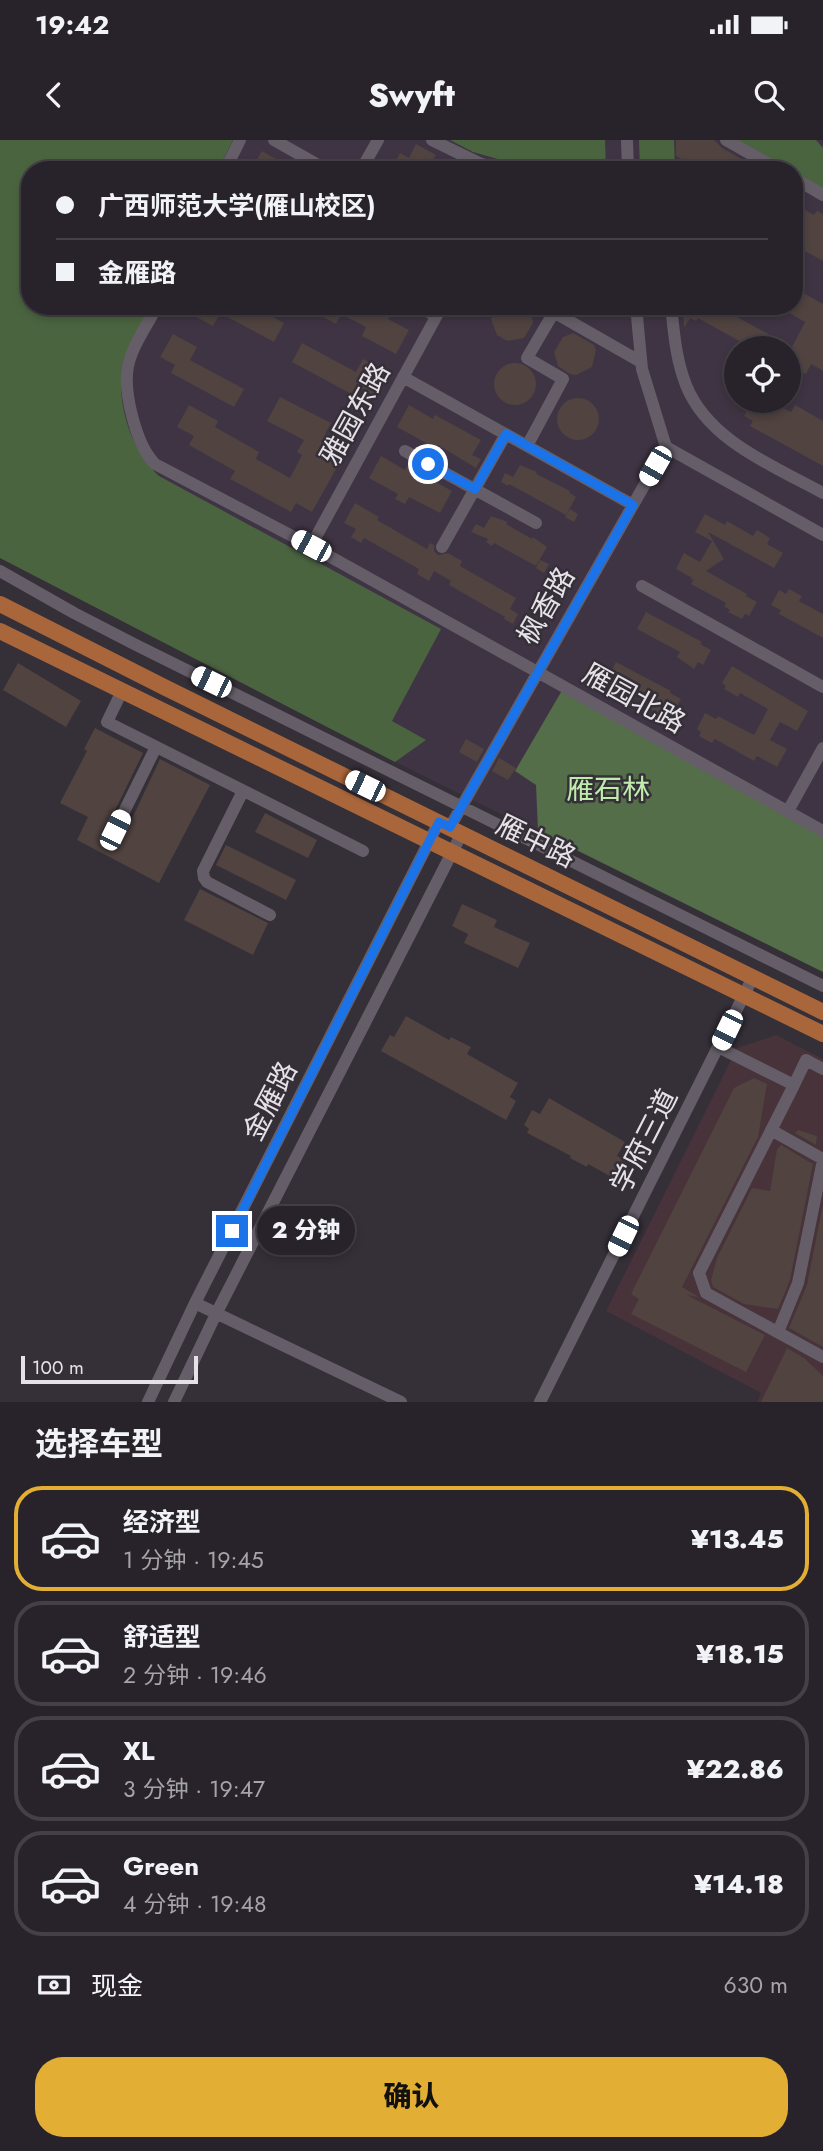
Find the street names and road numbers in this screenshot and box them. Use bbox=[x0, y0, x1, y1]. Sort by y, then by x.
street label: 雅园东路 bbox=[310, 355, 400, 473]
street label: 枫香路 bbox=[507, 559, 585, 653]
street label: 雁园北路 bbox=[575, 653, 693, 743]
street label: 雁中路 bbox=[489, 804, 583, 878]
street label: 金雁路 bbox=[233, 1054, 307, 1148]
street label: 学府三道 bbox=[600, 1082, 688, 1200]

